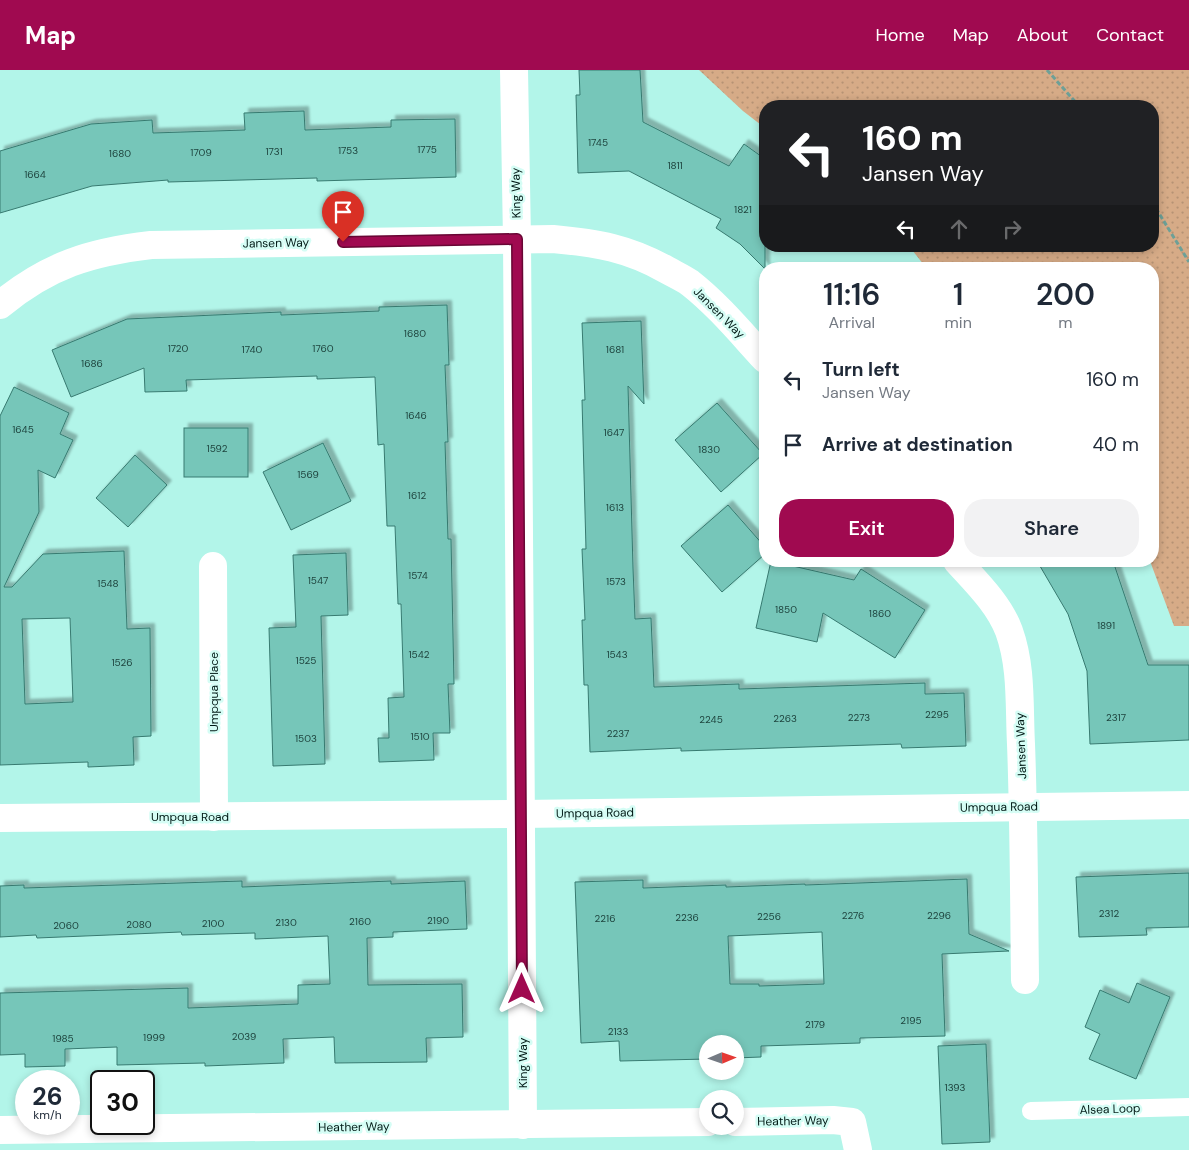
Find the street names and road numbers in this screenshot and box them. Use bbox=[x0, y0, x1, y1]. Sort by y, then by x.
street label: King Way bbox=[508, 167, 524, 218]
street label: Jansen Way bbox=[243, 234, 310, 252]
street label: Jansen Way bbox=[690, 284, 748, 342]
street label: Umpqua Place bbox=[206, 652, 222, 732]
street label: Jansen Way bbox=[1012, 712, 1030, 779]
street label: Umpqua Road bbox=[960, 798, 1038, 816]
street label: Umpqua Road bbox=[556, 804, 634, 822]
street label: Umpqua Road bbox=[151, 809, 229, 825]
street label: King Way bbox=[515, 1037, 531, 1088]
street label: Alsea Loop bbox=[1079, 1100, 1141, 1118]
street label: Heather Way bbox=[757, 1112, 829, 1130]
street label: Heather Way bbox=[318, 1118, 390, 1136]

